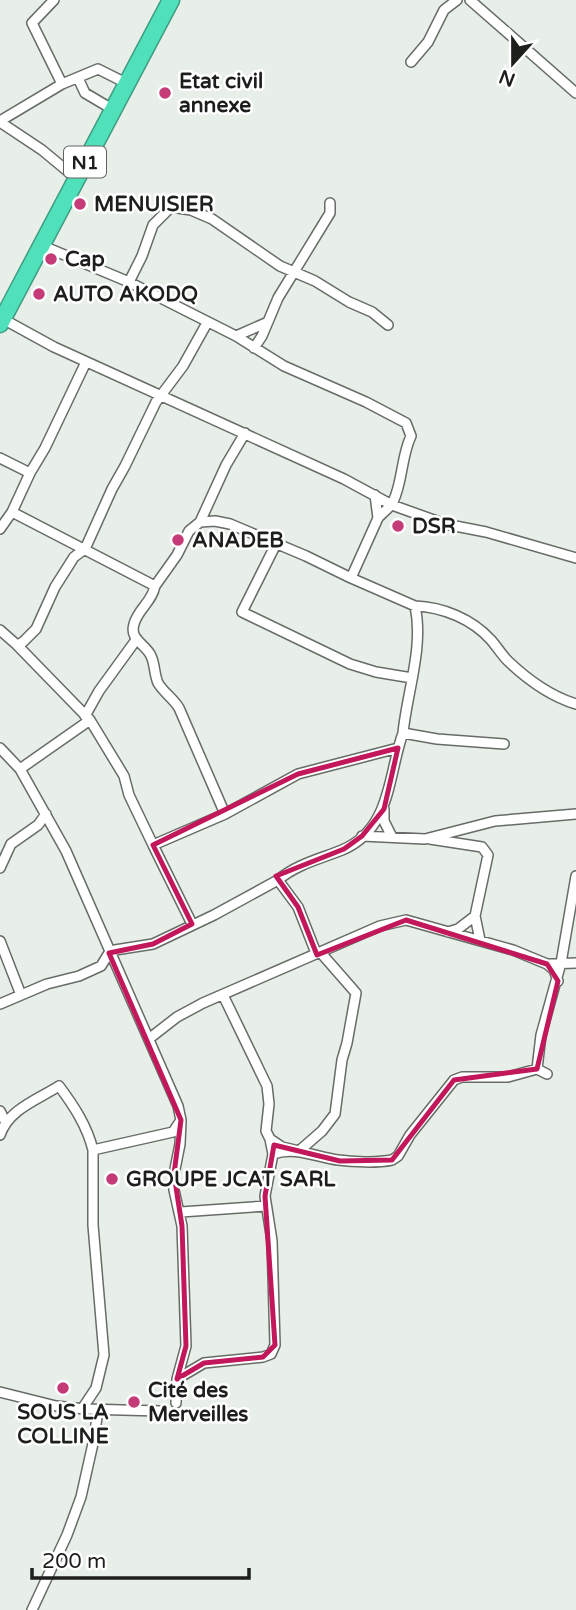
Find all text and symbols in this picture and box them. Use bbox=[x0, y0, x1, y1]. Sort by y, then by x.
north arrow bbox=[478, 28, 548, 98]
text: N bbox=[496, 65, 518, 91]
place label: Etat civil annexe bbox=[179, 69, 263, 118]
marker: Etat civil annexe bbox=[157, 85, 173, 101]
road number: N1 bbox=[64, 146, 106, 178]
place label: MENUISIER bbox=[94, 192, 214, 217]
marker: MENUISIER bbox=[72, 196, 88, 212]
place label: Cap bbox=[65, 247, 105, 272]
marker: Cap bbox=[43, 251, 59, 267]
place label: AUTO AKODQ bbox=[53, 282, 198, 307]
marker: AUTO AKODQ bbox=[31, 286, 47, 302]
place label: DSR bbox=[412, 514, 456, 539]
marker: DSR bbox=[390, 518, 406, 534]
place label: ANADEB bbox=[192, 528, 284, 553]
marker: ANADEB bbox=[170, 532, 186, 548]
place label: GROUPE JCAT SARL bbox=[126, 1167, 336, 1192]
marker: GROUPE JCAT SARL bbox=[104, 1171, 120, 1187]
place label: Cité des Merveilles bbox=[148, 1378, 248, 1427]
marker: SOUS LA COLLINE bbox=[55, 1380, 71, 1396]
marker: Cité des Merveilles bbox=[126, 1394, 142, 1410]
place label: SOUS LA COLLINE bbox=[17, 1400, 109, 1449]
scale bar bbox=[32, 1536, 248, 1580]
text: 200 m bbox=[42, 1549, 106, 1574]

